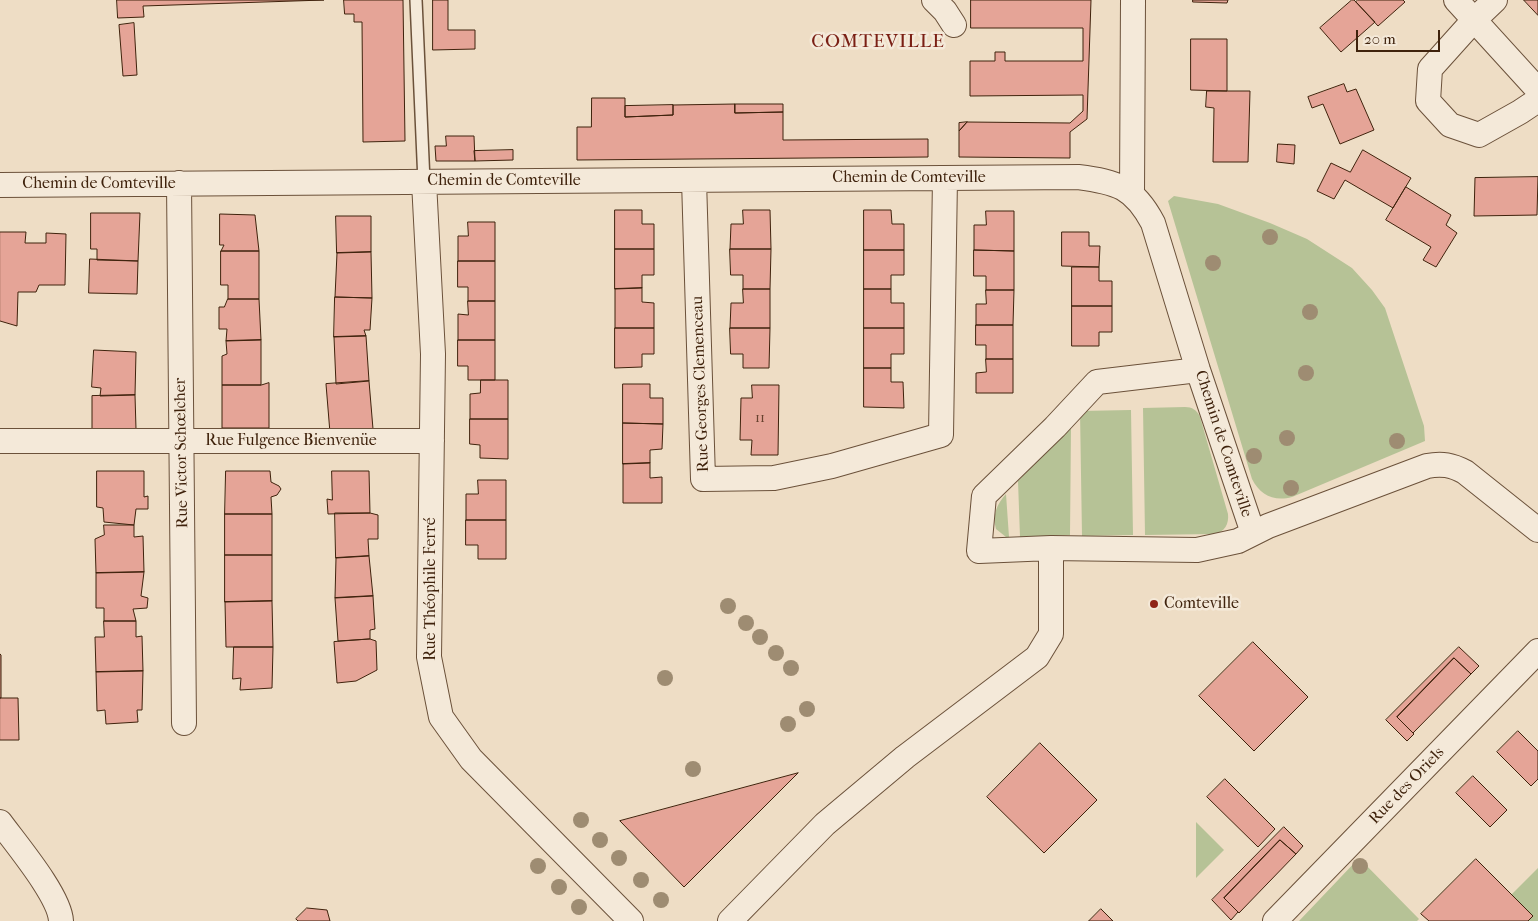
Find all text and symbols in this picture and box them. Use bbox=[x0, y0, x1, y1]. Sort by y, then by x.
scale bar bbox=[1358, 20, 1442, 52]
text: 20 m bbox=[1364, 30, 1396, 48]
district label: COMTEVILLE bbox=[810, 31, 946, 53]
street label: Chemin de Comteville bbox=[832, 168, 986, 188]
street label: Chemin de Comteville bbox=[427, 171, 581, 191]
street label: Chemin de Comteville bbox=[22, 174, 176, 194]
street label: Rue Georges Clemenceau bbox=[688, 296, 714, 472]
street label: Chemin de Comteville bbox=[1190, 368, 1256, 520]
street label: Rue Victor Schœlcher bbox=[171, 378, 193, 528]
house number: 11 bbox=[755, 411, 765, 427]
street label: Rue Fulgence Bienvenüe bbox=[205, 431, 377, 451]
street label: Rue Théophile Ferré bbox=[421, 517, 441, 661]
place label: Comteville bbox=[1164, 594, 1239, 614]
marker: Comteville bbox=[1148, 598, 1160, 610]
street label: Rue des Oriels bbox=[1365, 743, 1449, 829]

